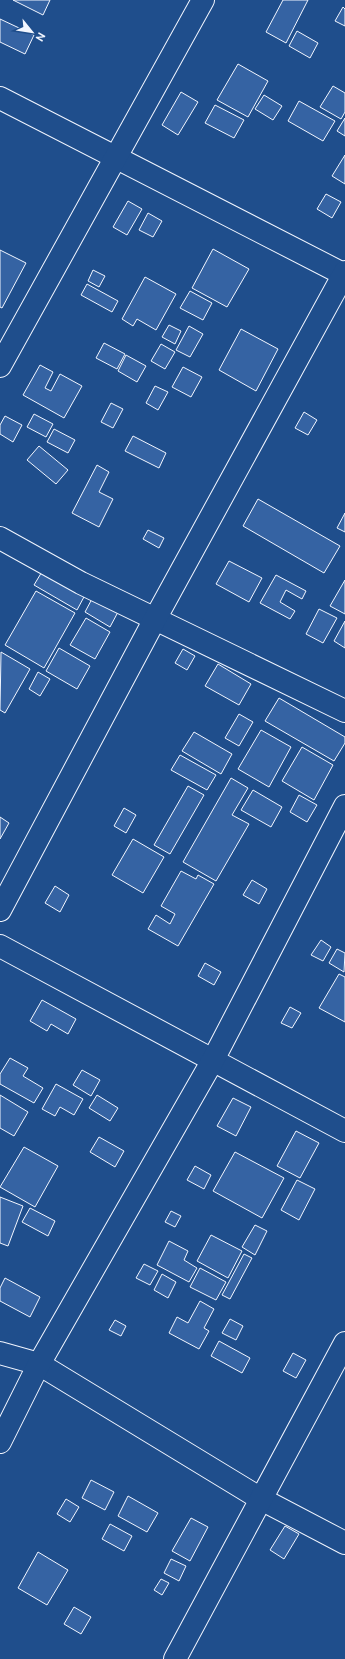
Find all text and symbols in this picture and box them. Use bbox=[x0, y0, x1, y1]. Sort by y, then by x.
north arrow bbox=[12, 12, 52, 52]
text: N bbox=[33, 30, 48, 44]

